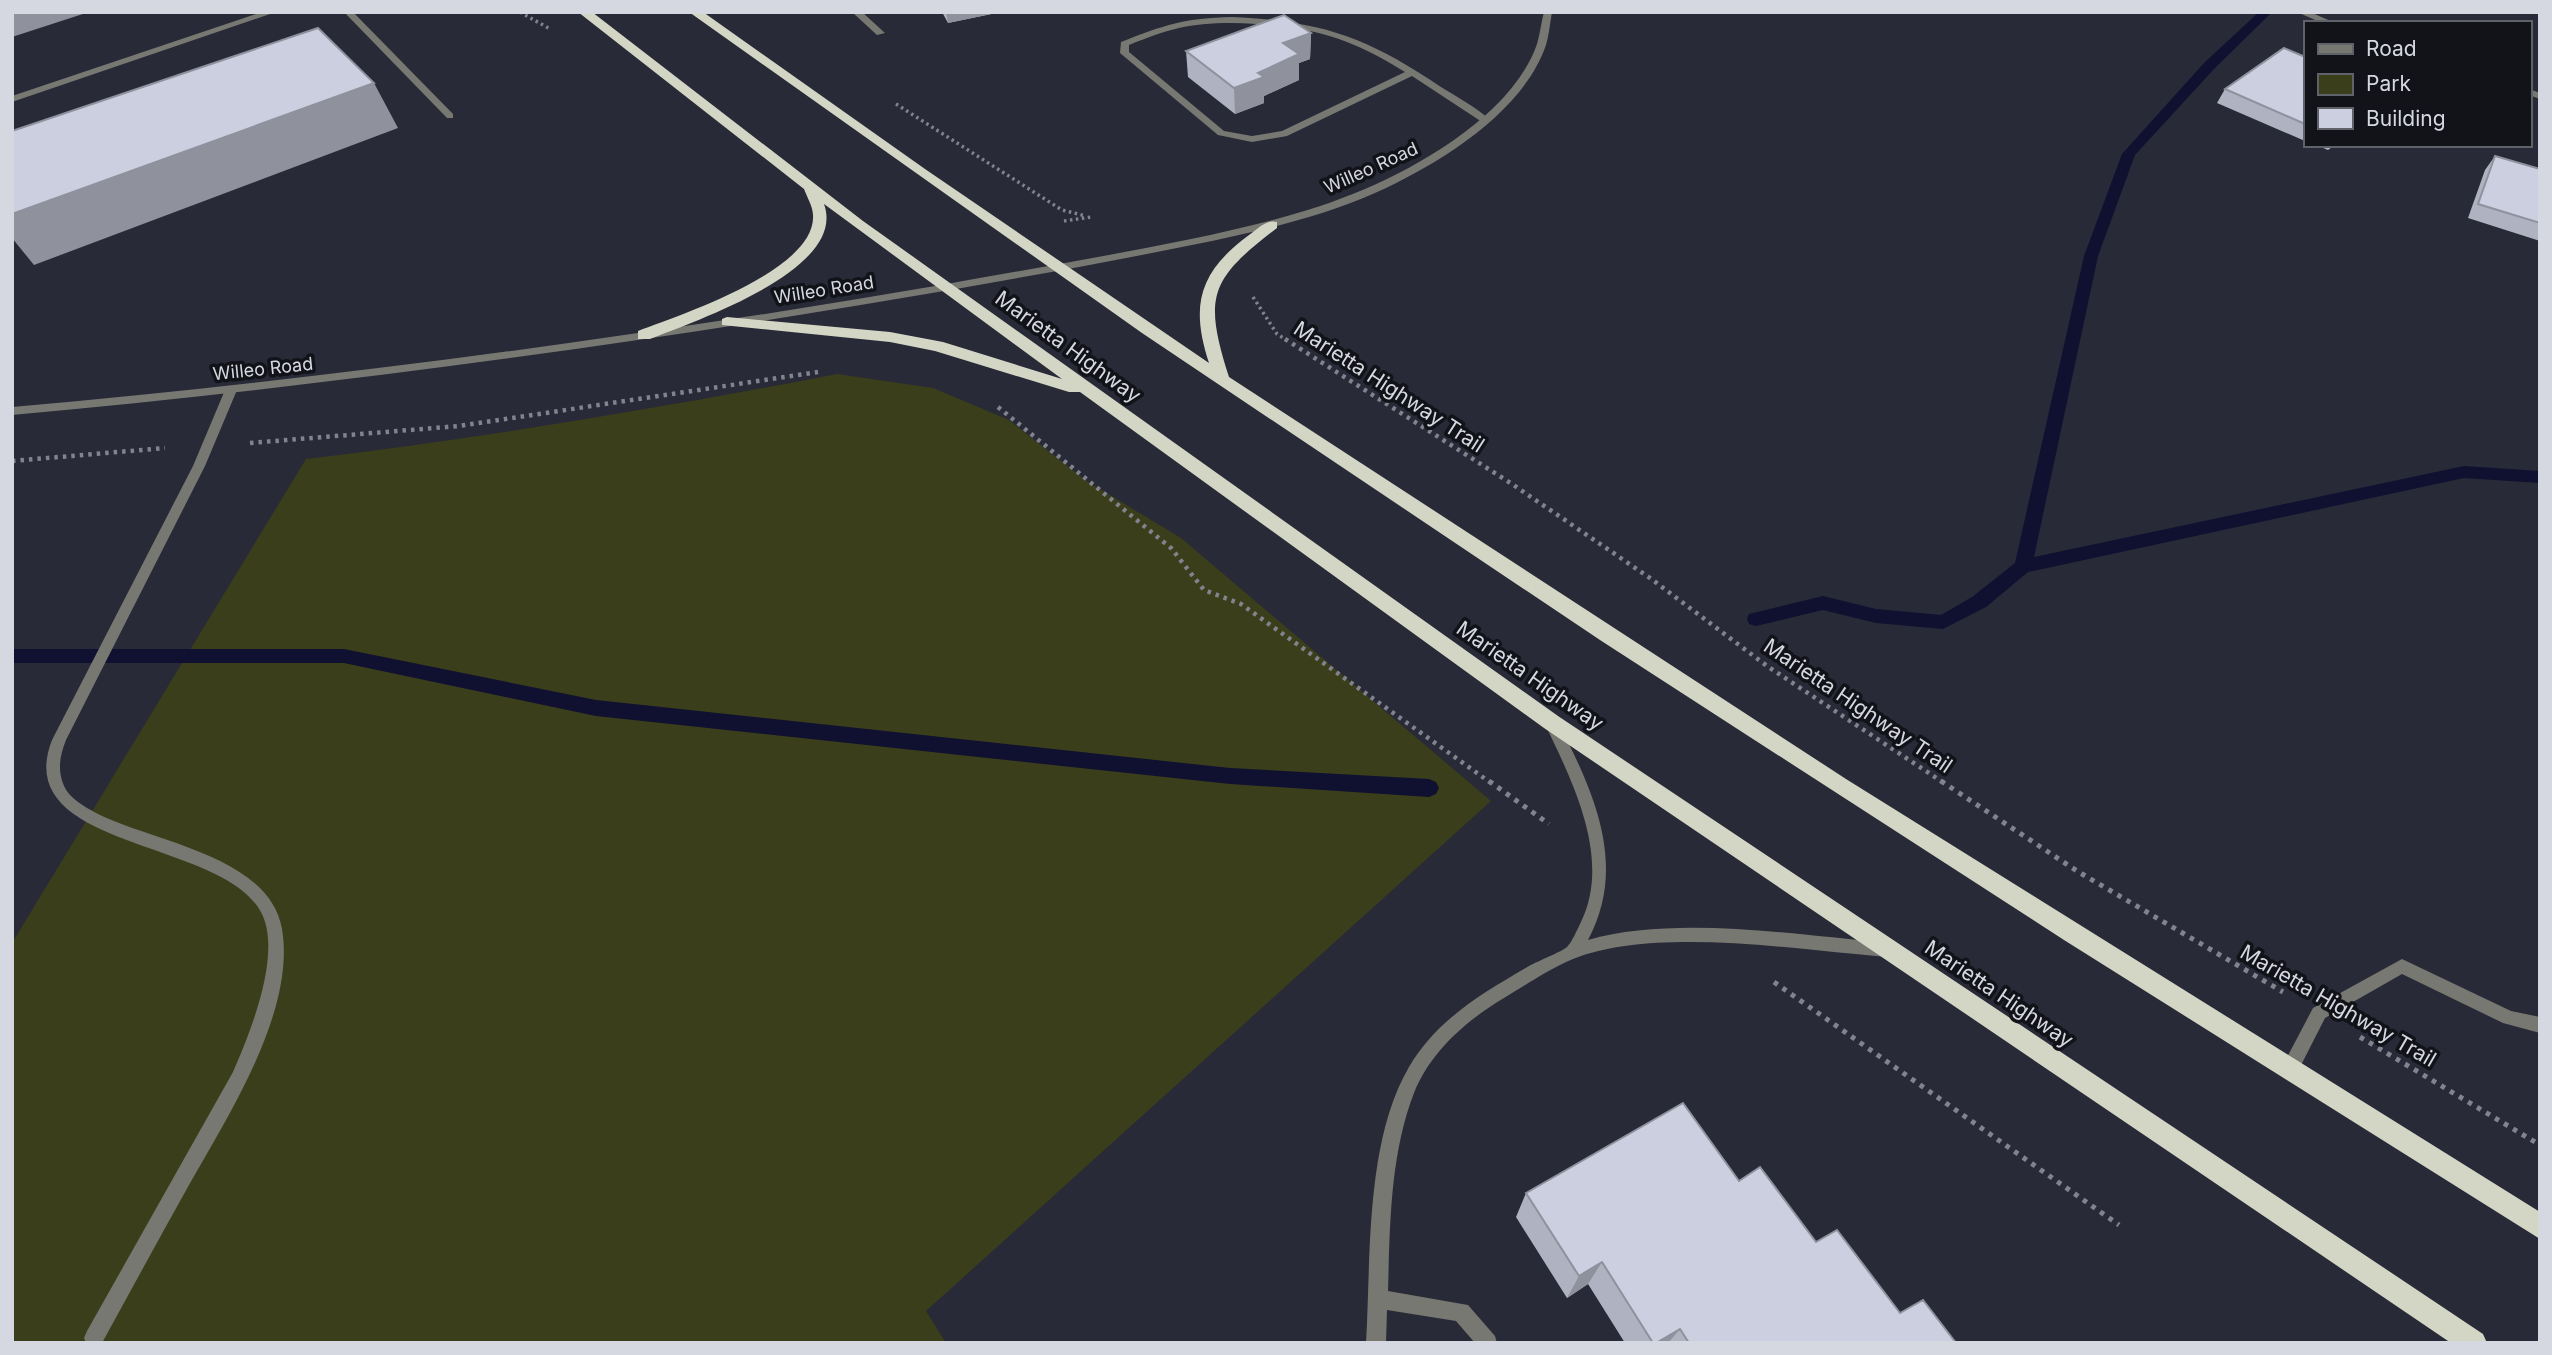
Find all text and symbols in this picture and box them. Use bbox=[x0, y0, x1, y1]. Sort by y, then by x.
legend bbox=[2304, 21, 2531, 147]
text: Road bbox=[2366, 36, 2417, 61]
text: Park bbox=[2366, 71, 2411, 96]
text: Building bbox=[2366, 106, 2446, 131]
street label: Willeo Road bbox=[1321, 137, 1421, 198]
street label: Willeo Road bbox=[773, 271, 875, 308]
street label: Marietta Highway bbox=[991, 285, 1146, 408]
street label: Marietta Highway Trail bbox=[1289, 316, 1489, 458]
street label: Willeo Road bbox=[212, 353, 314, 384]
street label: Marietta Highway bbox=[1452, 615, 1609, 736]
street label: Marietta Highway Trail bbox=[1759, 633, 1957, 778]
street label: Marietta Highway bbox=[1920, 935, 2078, 1053]
street label: Marietta Highway Trail bbox=[2236, 939, 2441, 1072]

